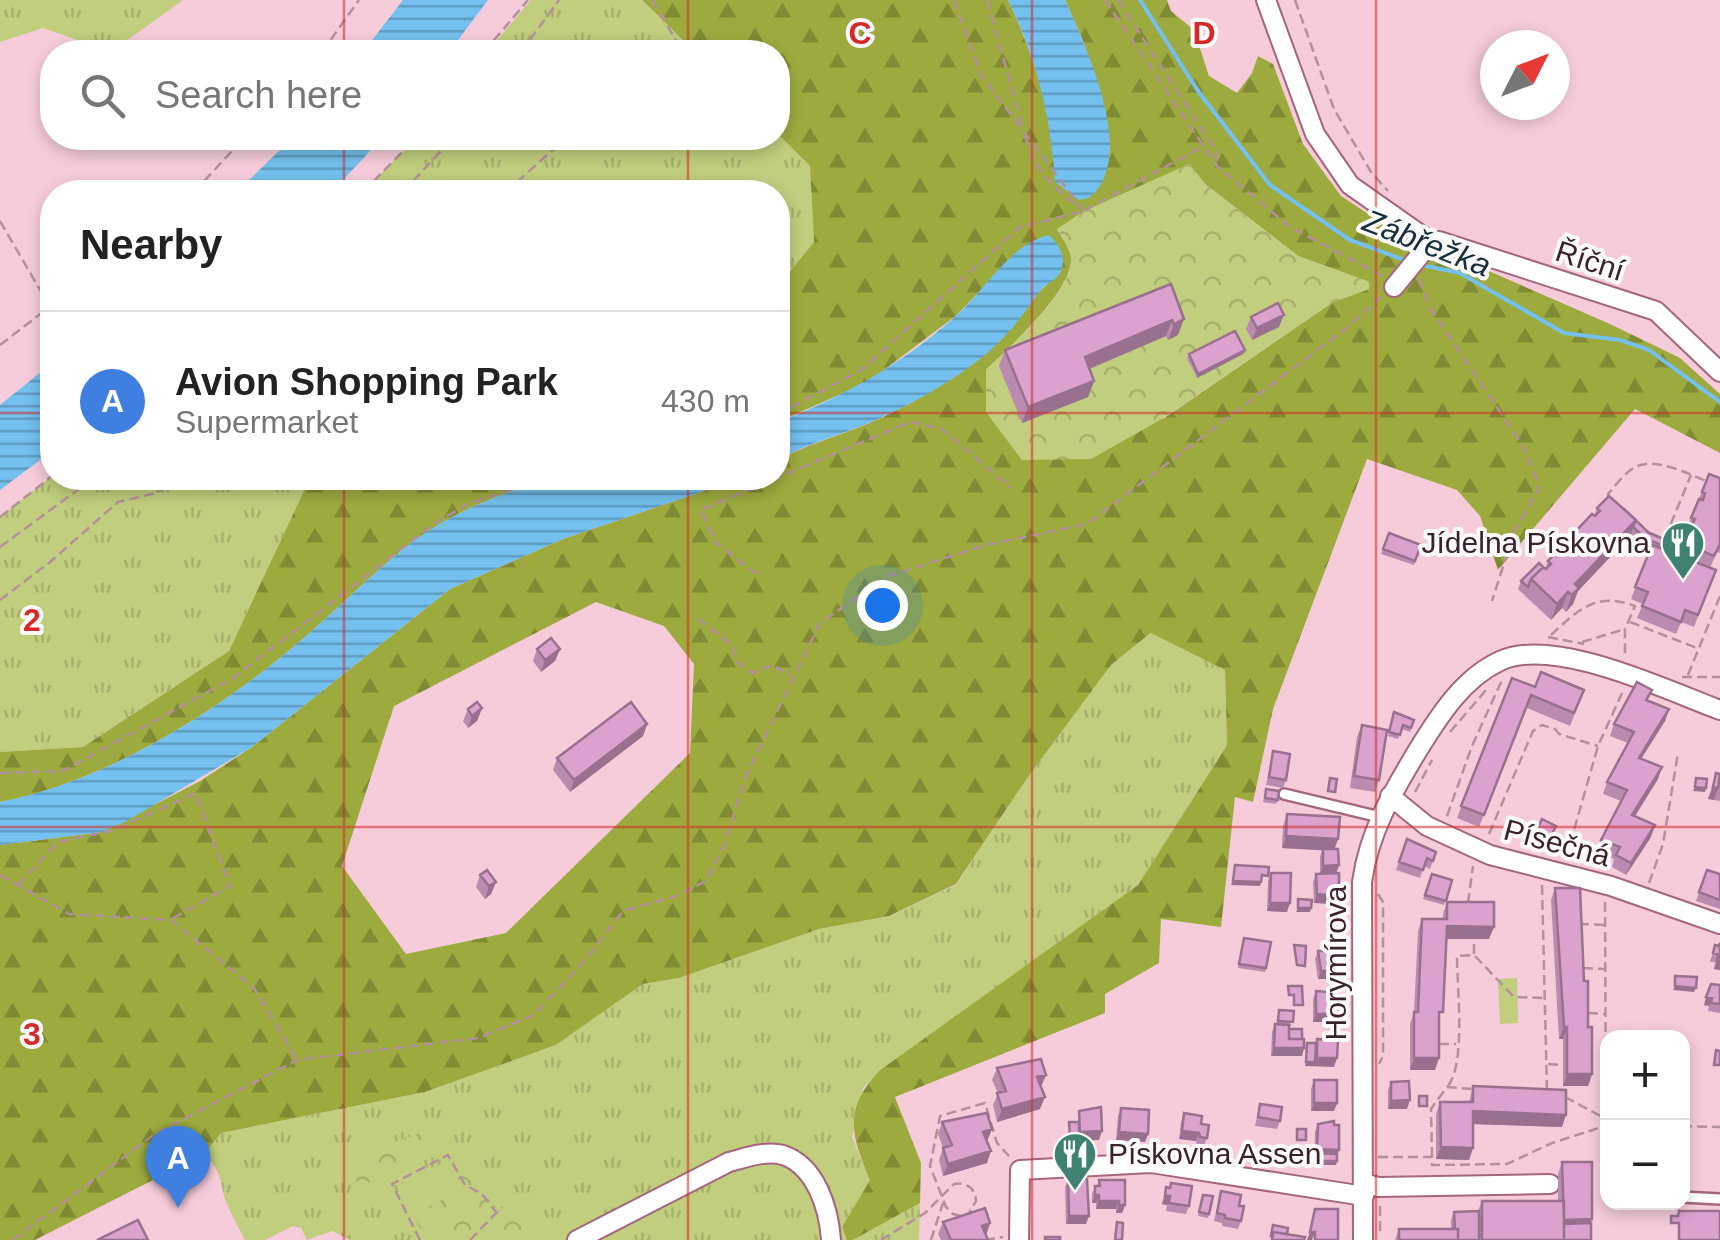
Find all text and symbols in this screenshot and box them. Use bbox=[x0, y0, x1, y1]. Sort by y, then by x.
text: C bbox=[848, 15, 872, 51]
text: D bbox=[1192, 15, 1216, 51]
north arrow bbox=[1480, 30, 1570, 120]
search box bbox=[40, 40, 790, 150]
icon: search bbox=[75, 68, 130, 123]
text: Search here bbox=[155, 74, 362, 116]
water label: Zábřežka bbox=[1357, 202, 1496, 284]
text: Nearby bbox=[80, 221, 222, 268]
street label: Říční bbox=[1552, 234, 1629, 287]
text: Avion Shopping Park bbox=[175, 361, 558, 403]
text: A bbox=[101, 383, 124, 419]
text: 430 m bbox=[661, 383, 750, 419]
text: Supermarket bbox=[175, 404, 358, 440]
restaurant icon: Jídelna Pískovna bbox=[1660, 520, 1706, 581]
place label: Jídelna Pískovna bbox=[1422, 526, 1650, 559]
your location bbox=[857, 580, 908, 631]
text: 2 bbox=[23, 602, 41, 638]
street label: Písečná bbox=[1501, 813, 1614, 873]
street label: Horymírova bbox=[1319, 885, 1352, 1041]
text: 3 bbox=[23, 1016, 41, 1052]
map controls bbox=[1600, 1030, 1690, 1210]
button: + bbox=[1600, 1030, 1690, 1120]
button: − bbox=[1600, 1120, 1690, 1210]
pin: A bbox=[146, 1126, 210, 1208]
restaurant icon: Pískovna Assen bbox=[1052, 1131, 1098, 1192]
place label: Pískovna Assen bbox=[1108, 1137, 1321, 1170]

